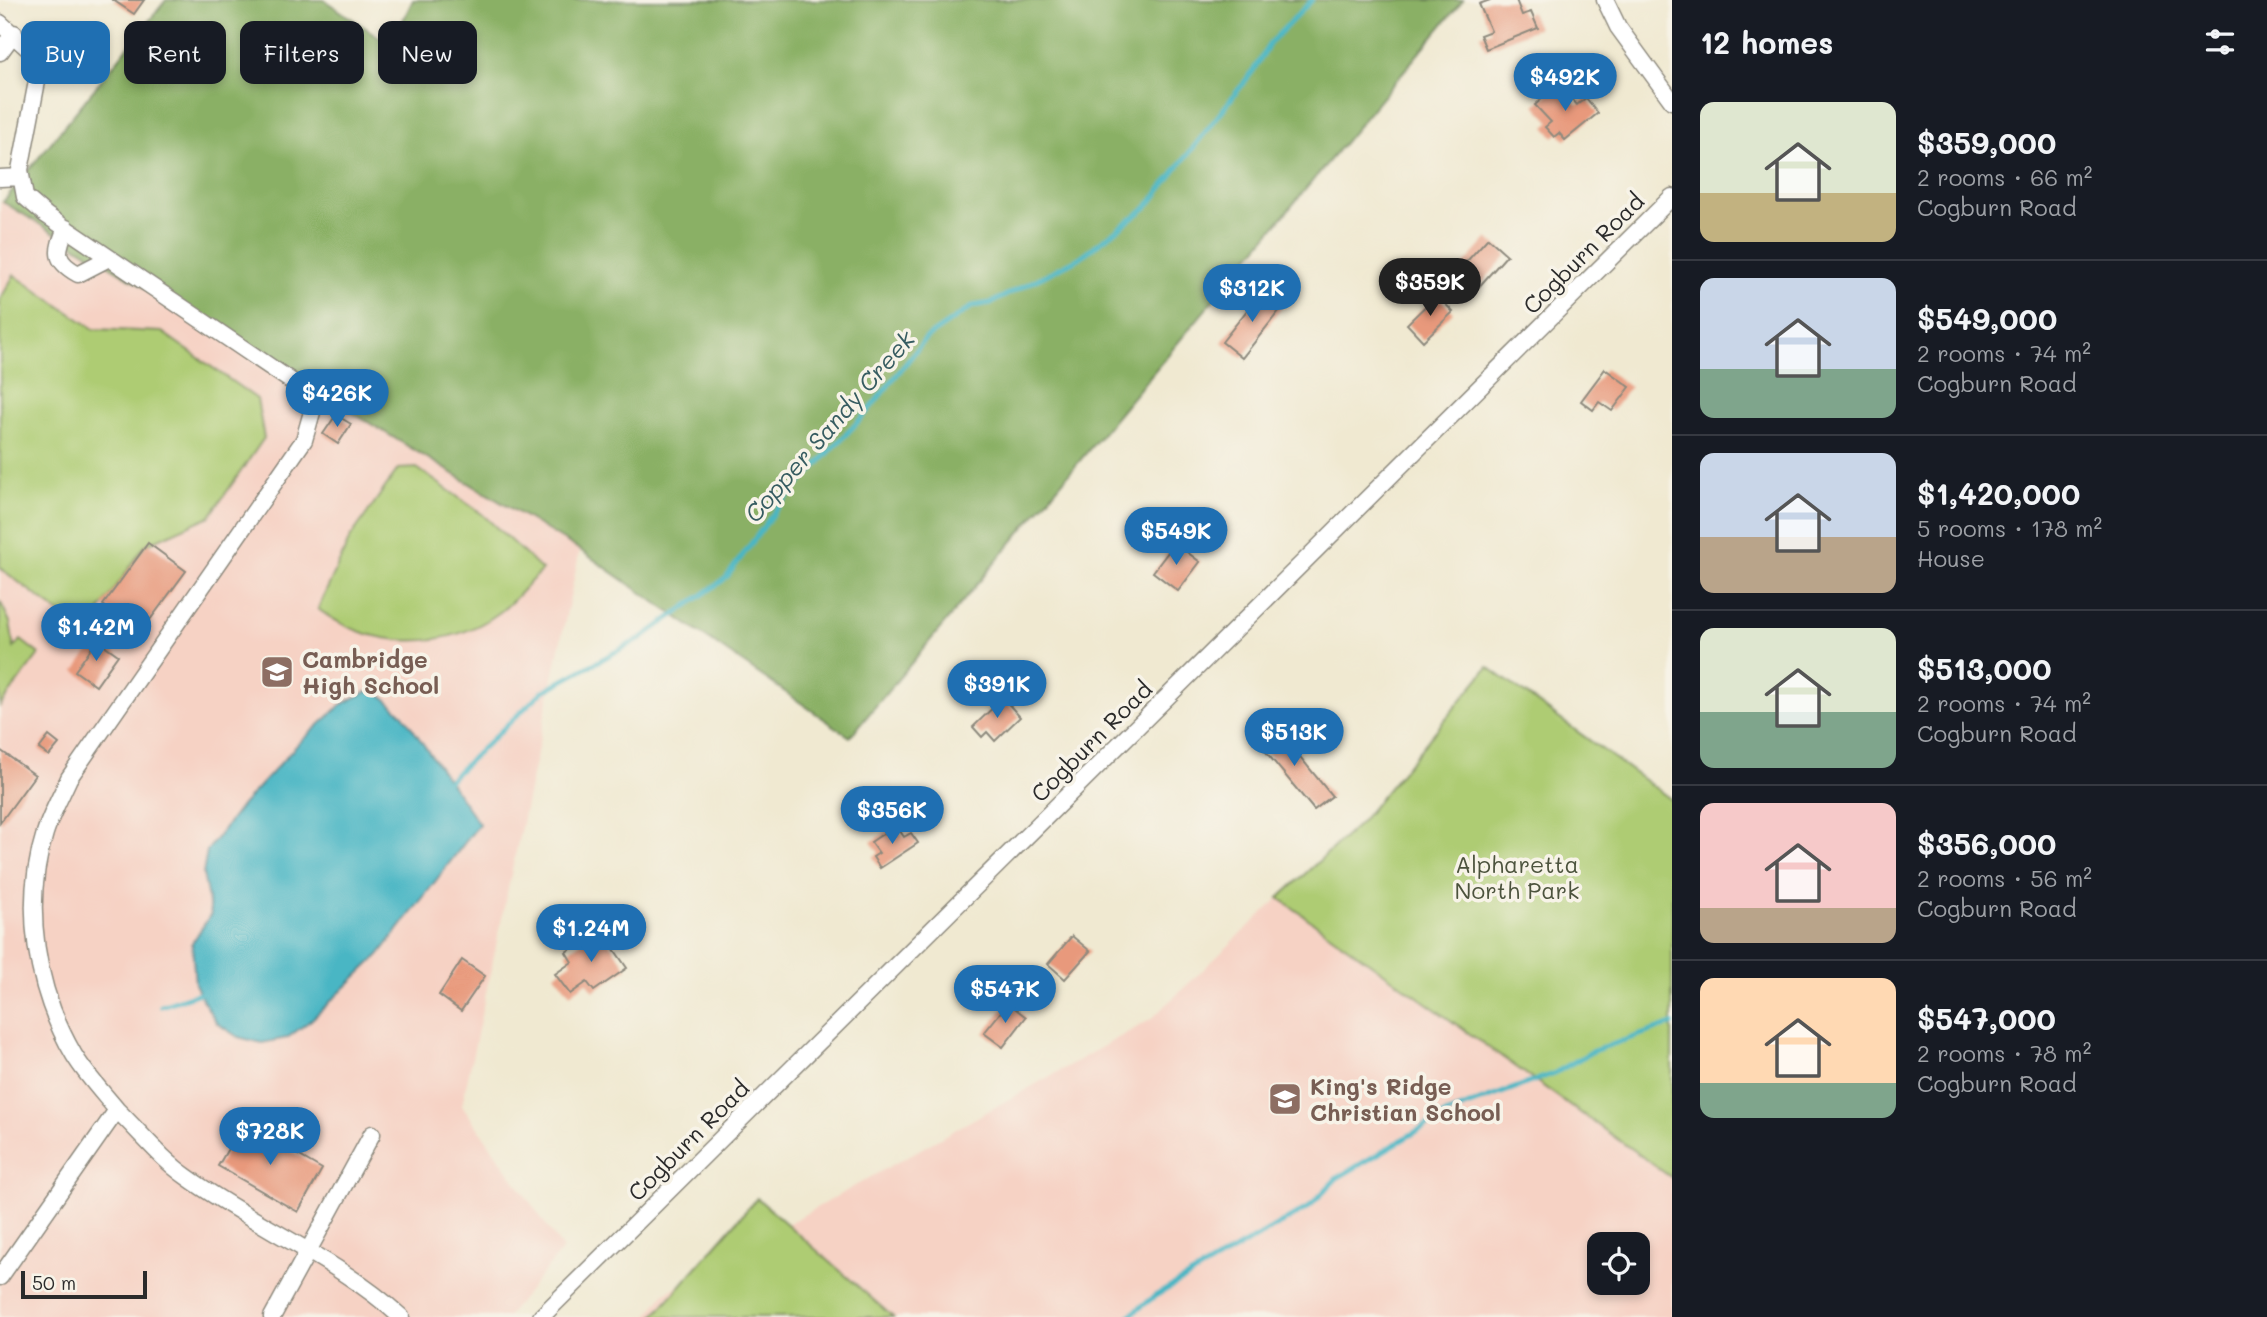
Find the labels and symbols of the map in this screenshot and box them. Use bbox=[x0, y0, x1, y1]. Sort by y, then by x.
pin: $492K bbox=[1516, 54, 1614, 113]
street label: Cogburn Road bbox=[1516, 186, 1650, 320]
pin: $359K bbox=[1381, 258, 1479, 318]
pin: $312K bbox=[1203, 264, 1301, 324]
water label: Copper Sandy Creek bbox=[737, 323, 922, 528]
pin: $426K bbox=[288, 370, 386, 429]
pin: $549K bbox=[1127, 508, 1225, 567]
pin: $1.42M bbox=[39, 604, 153, 663]
place label: Cambridge High School bbox=[302, 644, 439, 700]
school or university icon: Cambridge High School bbox=[258, 653, 296, 691]
pin: $391K bbox=[948, 660, 1046, 720]
street label: Cogburn Road bbox=[1024, 674, 1158, 808]
pin: $513K bbox=[1245, 708, 1343, 768]
pin: $356K bbox=[843, 786, 941, 846]
park label: Alpharetta North Park bbox=[1455, 849, 1579, 905]
pin: $1.24M bbox=[534, 904, 648, 964]
pin: $547K bbox=[956, 965, 1054, 1025]
place label: King's Ridge Christian School bbox=[1310, 1071, 1501, 1127]
street label: Cogburn Road bbox=[621, 1073, 755, 1207]
school or university icon: King's Ridge Christian School bbox=[1266, 1080, 1304, 1118]
pin: $728K bbox=[221, 1108, 319, 1167]
scale bar bbox=[21, 1268, 147, 1300]

